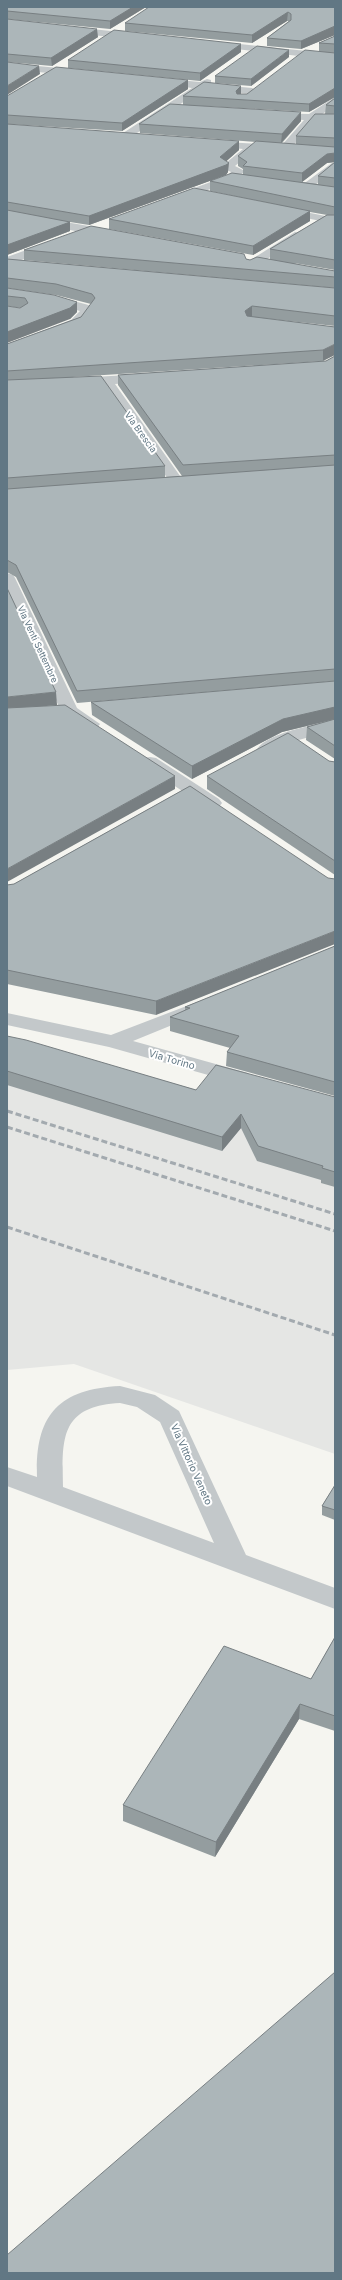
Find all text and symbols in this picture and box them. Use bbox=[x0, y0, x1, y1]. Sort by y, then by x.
street label: Via Brescia bbox=[123, 410, 159, 454]
street label: Via Venti Settembre bbox=[15, 604, 61, 684]
street label: Via Torino bbox=[147, 1047, 197, 1071]
street label: Via Vittorio Veneto bbox=[169, 1422, 215, 1506]

